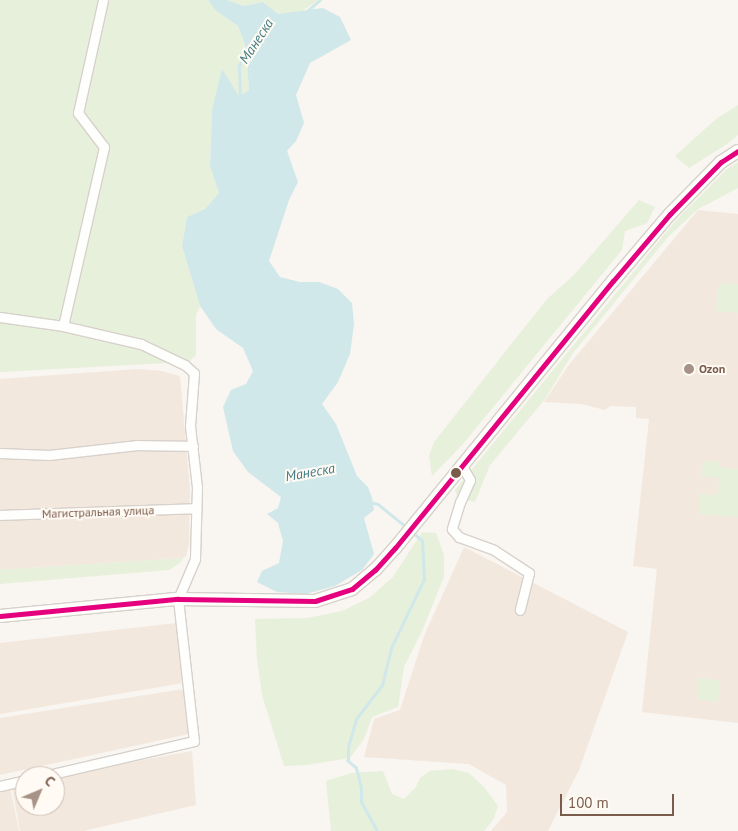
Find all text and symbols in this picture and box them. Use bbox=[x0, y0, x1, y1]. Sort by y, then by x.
water label: Манеска bbox=[235, 15, 277, 67]
place label: Ozon bbox=[699, 362, 725, 376]
marker: Ozon bbox=[683, 363, 695, 375]
water label: Манеска bbox=[284, 459, 336, 485]
unlabelled marker bbox=[451, 468, 461, 478]
street label: Магистральная улица bbox=[42, 503, 154, 521]
north arrow bbox=[15, 766, 65, 816]
text: С bbox=[41, 772, 59, 790]
scale bar bbox=[563, 784, 677, 816]
text: 100 m bbox=[568, 793, 609, 812]

